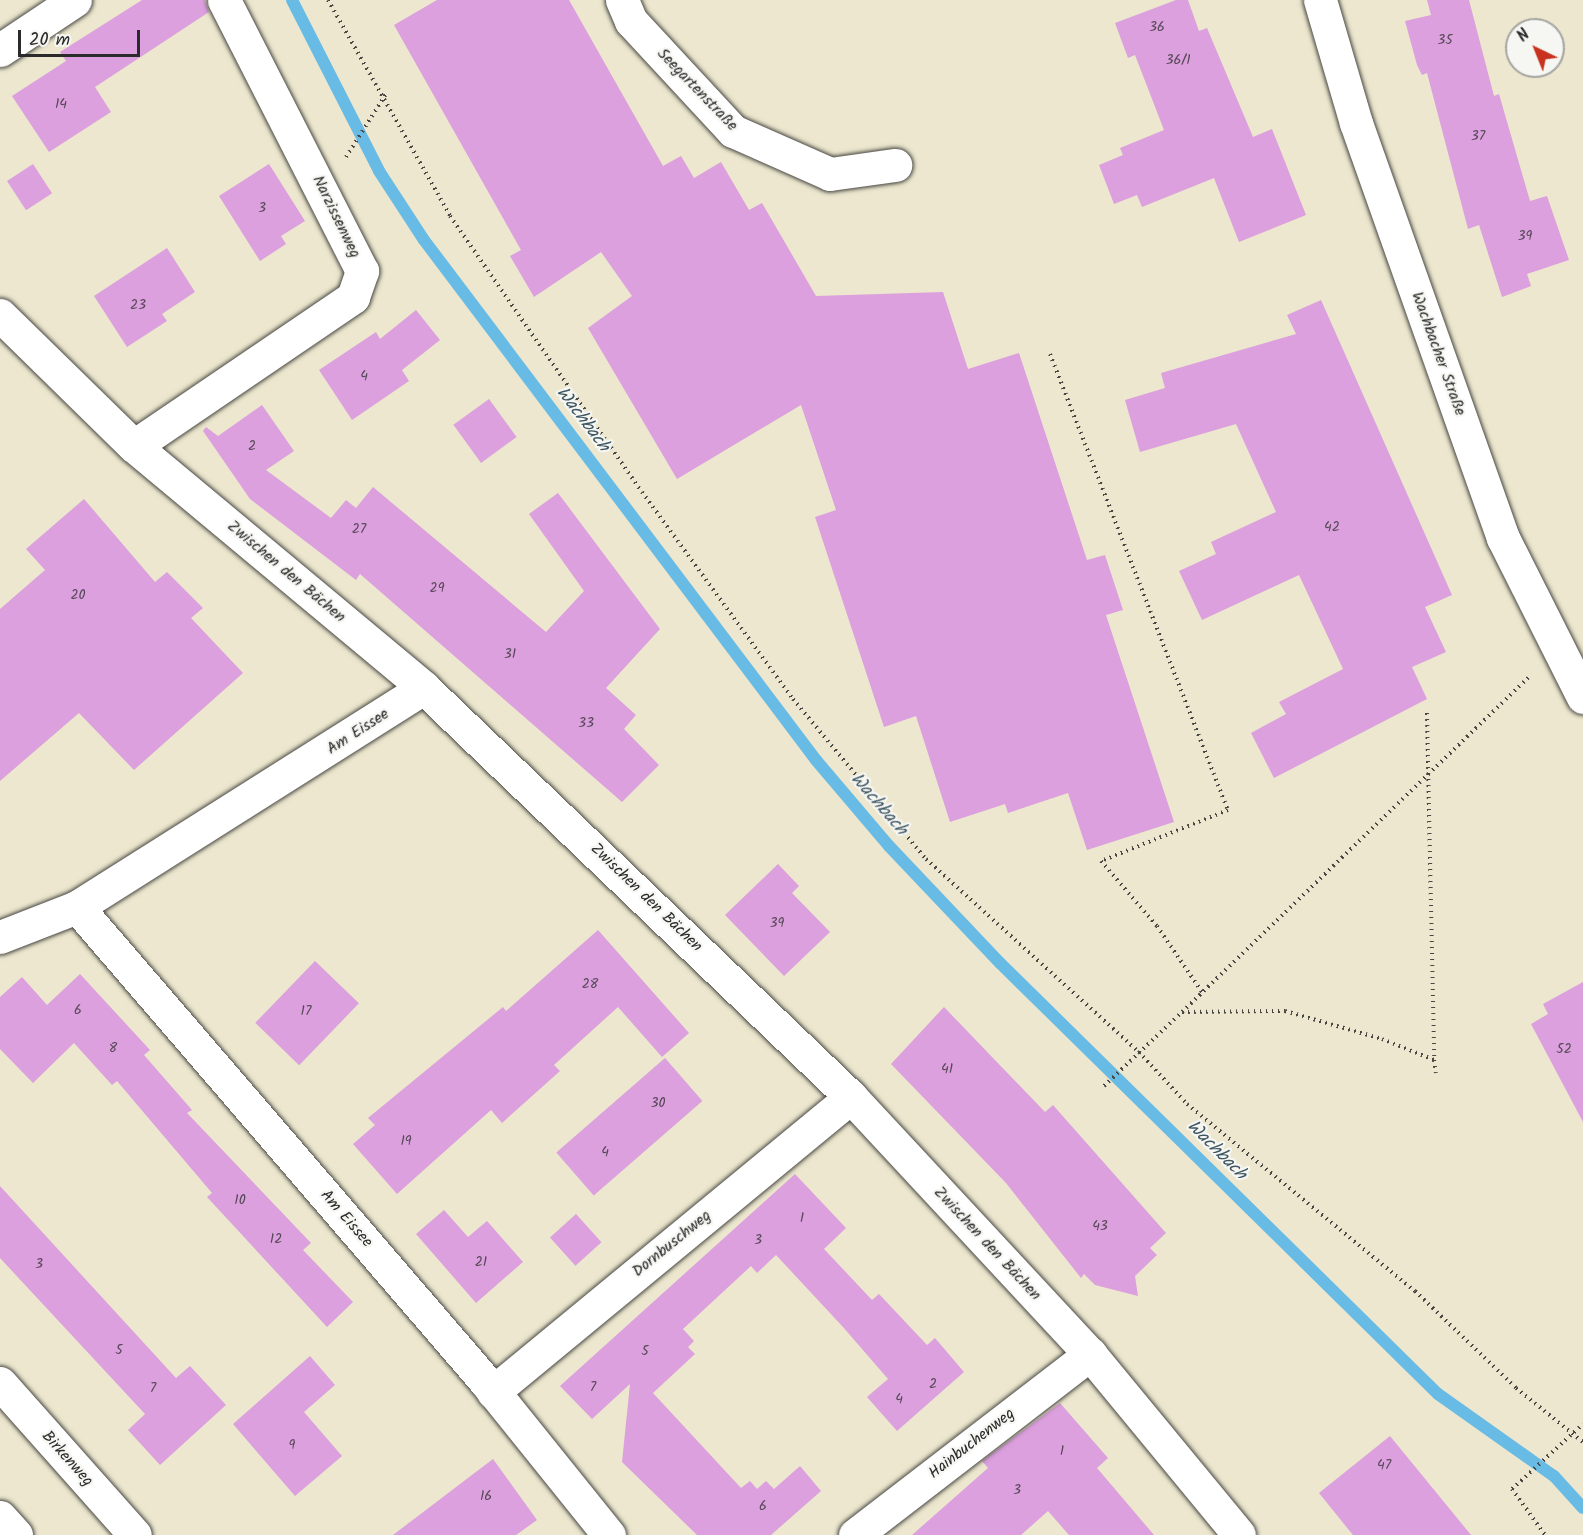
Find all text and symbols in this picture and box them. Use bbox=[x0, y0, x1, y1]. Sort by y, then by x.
scale bar bbox=[21, 18, 142, 56]
north arrow bbox=[1505, 18, 1565, 78]
house number: 36 bbox=[1149, 19, 1165, 35]
text: N bbox=[1512, 23, 1536, 49]
text: 20 m bbox=[29, 26, 70, 55]
house number: 35 bbox=[1437, 32, 1453, 48]
street label: Seegartenstraße bbox=[653, 45, 741, 135]
house number: 36/1 bbox=[1165, 52, 1191, 68]
house number: 14 bbox=[55, 96, 67, 112]
house number: 37 bbox=[1471, 128, 1485, 144]
street label: Narzissenweg bbox=[308, 173, 364, 261]
house number: 3 bbox=[258, 200, 266, 216]
house number: 39 bbox=[1518, 228, 1532, 244]
street label: Wachbacher Straße bbox=[1407, 290, 1469, 418]
house number: 23 bbox=[130, 297, 146, 313]
house number: 4 bbox=[360, 368, 368, 384]
water label: Wachbach bbox=[551, 383, 613, 457]
house number: 2 bbox=[248, 438, 256, 454]
street label: Zwischen den Bächen bbox=[223, 517, 349, 627]
house number: 42 bbox=[1324, 519, 1340, 535]
house number: 27 bbox=[352, 521, 366, 537]
house number: 29 bbox=[430, 580, 444, 596]
house number: 20 bbox=[70, 587, 86, 603]
house number: 31 bbox=[504, 646, 516, 662]
street label: Am Eissee bbox=[323, 705, 393, 759]
house number: 33 bbox=[578, 715, 594, 731]
water label: Wachbach bbox=[845, 769, 911, 841]
street label: Zwischen den Bächen bbox=[586, 840, 706, 956]
house number: 39 bbox=[770, 915, 784, 931]
house number: 28 bbox=[582, 976, 598, 992]
house number: 6 bbox=[74, 1002, 82, 1018]
house number: 17 bbox=[301, 1003, 311, 1019]
house number: 8 bbox=[109, 1040, 117, 1056]
house number: 52 bbox=[1556, 1041, 1572, 1057]
house number: 41 bbox=[941, 1061, 953, 1077]
house number: 30 bbox=[651, 1095, 665, 1111]
water label: Wachbach bbox=[1182, 1117, 1250, 1185]
house number: 19 bbox=[400, 1133, 412, 1149]
house number: 4 bbox=[601, 1144, 609, 1160]
street label: Zwischen den Bächen bbox=[929, 1183, 1045, 1305]
street label: Am Eissee bbox=[316, 1186, 376, 1252]
house number: 10 bbox=[234, 1192, 246, 1208]
street label: Dornbuschweg bbox=[629, 1206, 715, 1282]
house number: 1 bbox=[800, 1210, 804, 1226]
house number: 43 bbox=[1092, 1218, 1108, 1234]
house number: 12 bbox=[270, 1231, 282, 1247]
house number: 3 bbox=[754, 1232, 762, 1248]
house number: 21 bbox=[475, 1254, 487, 1270]
house number: 3 bbox=[35, 1256, 43, 1272]
house number: 5 bbox=[115, 1342, 123, 1358]
house number: 5 bbox=[641, 1343, 649, 1359]
house number: 2 bbox=[929, 1376, 937, 1392]
house number: 7 bbox=[590, 1379, 596, 1395]
house number: 7 bbox=[150, 1380, 156, 1396]
house number: 4 bbox=[895, 1391, 903, 1407]
street label: Hainbuchenweg bbox=[925, 1405, 1019, 1483]
street label: Birkenweg bbox=[37, 1427, 97, 1491]
house number: 9 bbox=[289, 1437, 295, 1453]
house number: 1 bbox=[1060, 1443, 1064, 1459]
house number: 47 bbox=[1377, 1457, 1391, 1473]
house number: 3 bbox=[1013, 1482, 1021, 1498]
house number: 16 bbox=[480, 1488, 492, 1504]
house number: 6 bbox=[759, 1498, 767, 1514]

